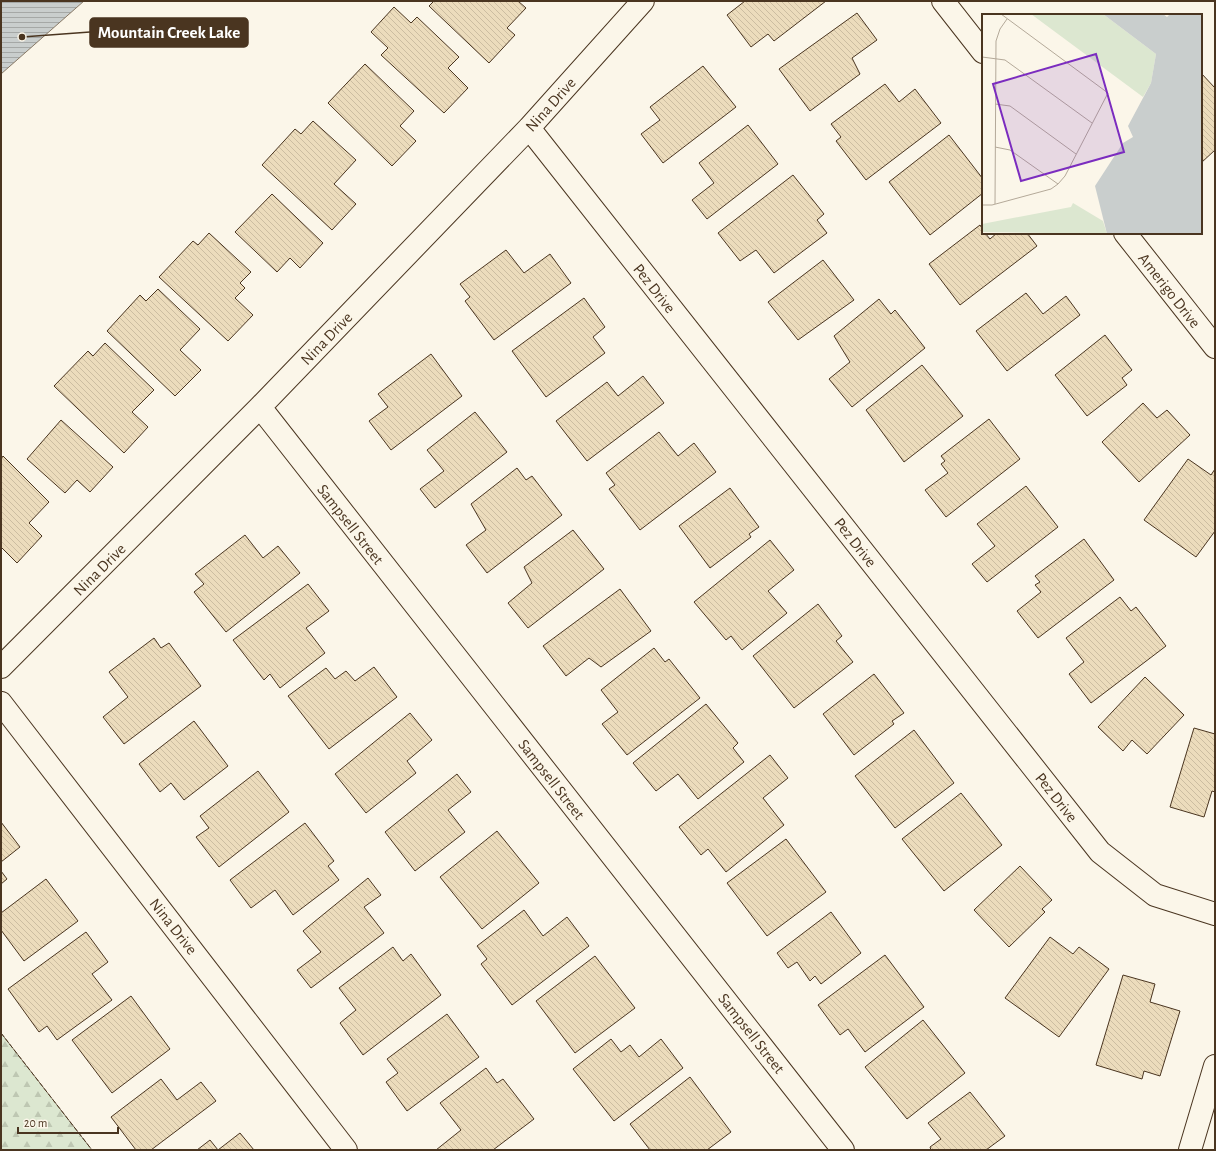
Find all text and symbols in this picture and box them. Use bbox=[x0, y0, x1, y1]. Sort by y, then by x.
inset map bbox=[982, 14, 1202, 234]
callout: Mountain Creek Lake bbox=[90, 18, 248, 47]
text: Mountain Creek Lake bbox=[98, 24, 240, 41]
street label: Nina Drive bbox=[523, 75, 579, 135]
street label: Amerigo Drive bbox=[1135, 250, 1203, 331]
street label: Pez Drive bbox=[630, 261, 678, 316]
street label: Nina Drive bbox=[298, 309, 356, 368]
street label: Sampsell Street bbox=[314, 482, 386, 568]
street label: Pez Drive bbox=[831, 515, 879, 570]
street label: Nina Drive bbox=[71, 541, 129, 599]
street label: Sampsell Street bbox=[515, 737, 587, 823]
street label: Pez Drive bbox=[1032, 770, 1080, 825]
street label: Nina Drive bbox=[146, 896, 200, 958]
street label: Sampsell Street bbox=[715, 991, 787, 1077]
scale bar bbox=[18, 1109, 118, 1135]
text: 20 m bbox=[24, 1117, 47, 1129]

